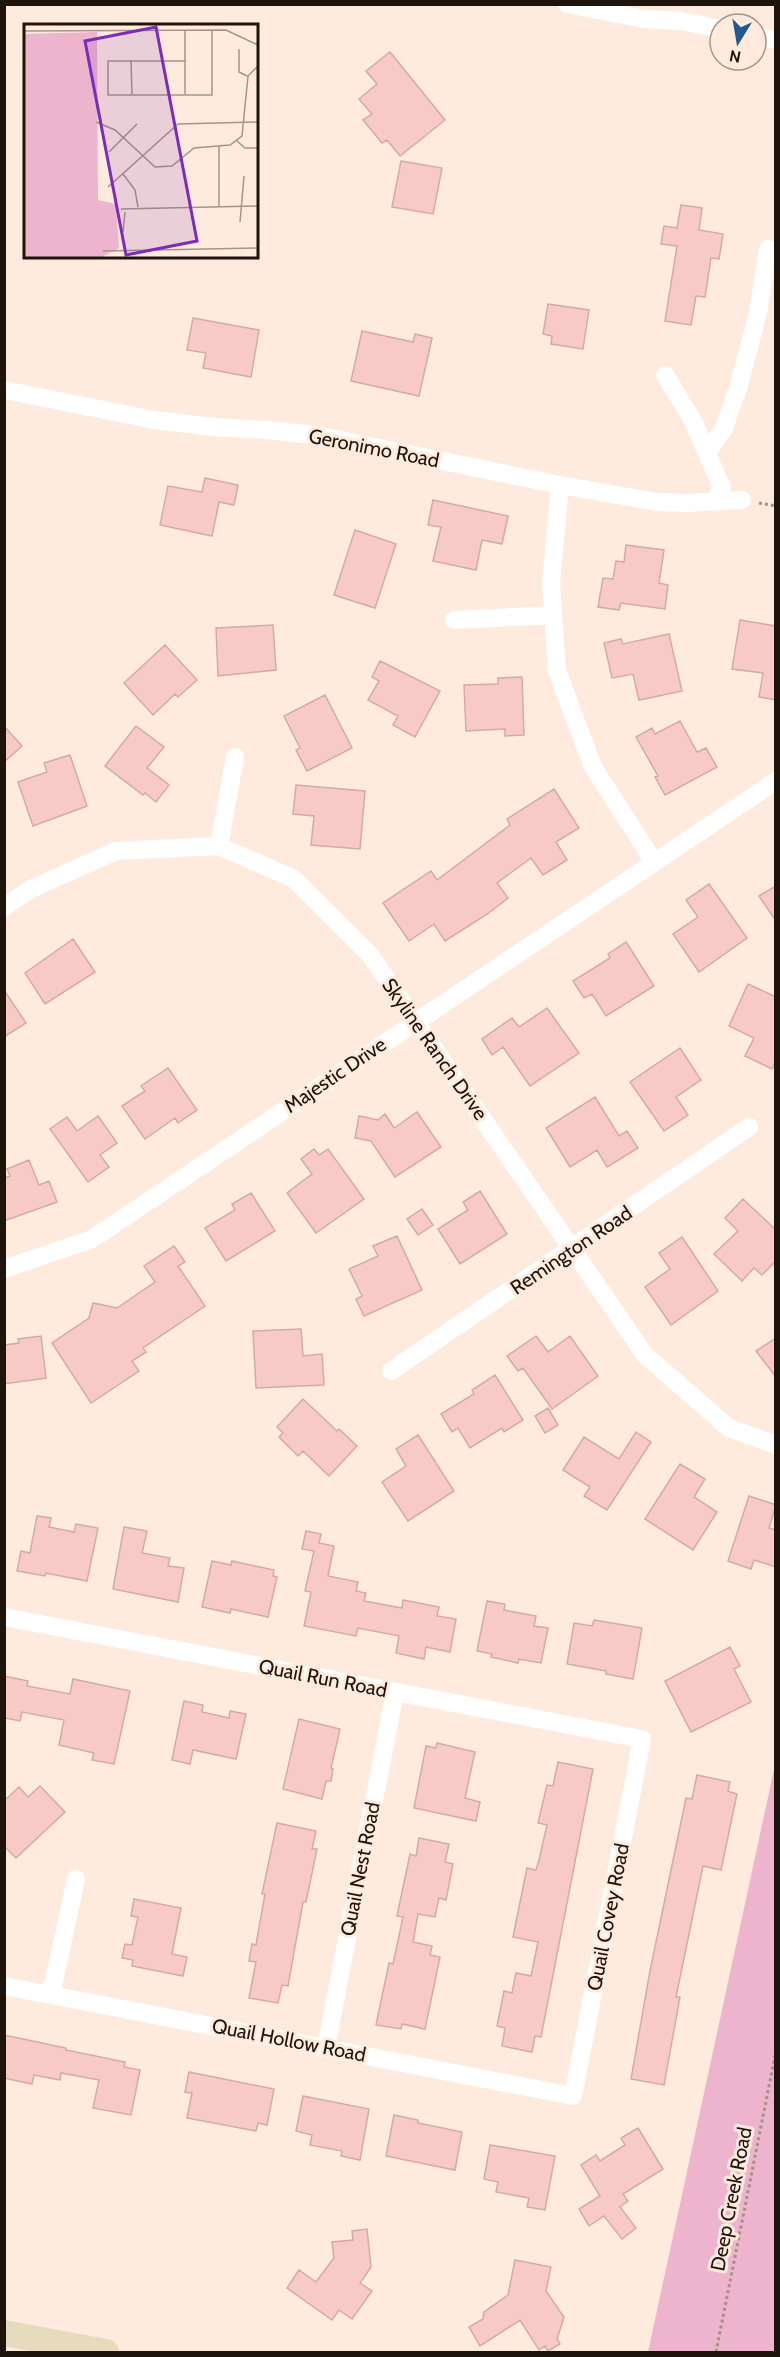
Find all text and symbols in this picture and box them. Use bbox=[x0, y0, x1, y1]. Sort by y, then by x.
north arrow bbox=[708, 12, 768, 72]
inset map bbox=[24, 24, 258, 258]
text: N bbox=[728, 46, 743, 67]
street label: Geronimo Road bbox=[307, 424, 441, 472]
street label: Skyline Ranch Drive bbox=[377, 974, 493, 1124]
street label: Majestic Drive bbox=[279, 1032, 391, 1118]
street label: Remington Road bbox=[506, 1200, 636, 1300]
street label: Quail Run Road bbox=[257, 1654, 389, 1702]
street label: Quail Nest Road bbox=[335, 1800, 385, 1938]
street label: Quail Covey Road bbox=[582, 1841, 634, 1993]
street label: Quail Hollow Road bbox=[210, 2013, 368, 2067]
street label: Deep Creek Road bbox=[705, 2125, 757, 2273]

